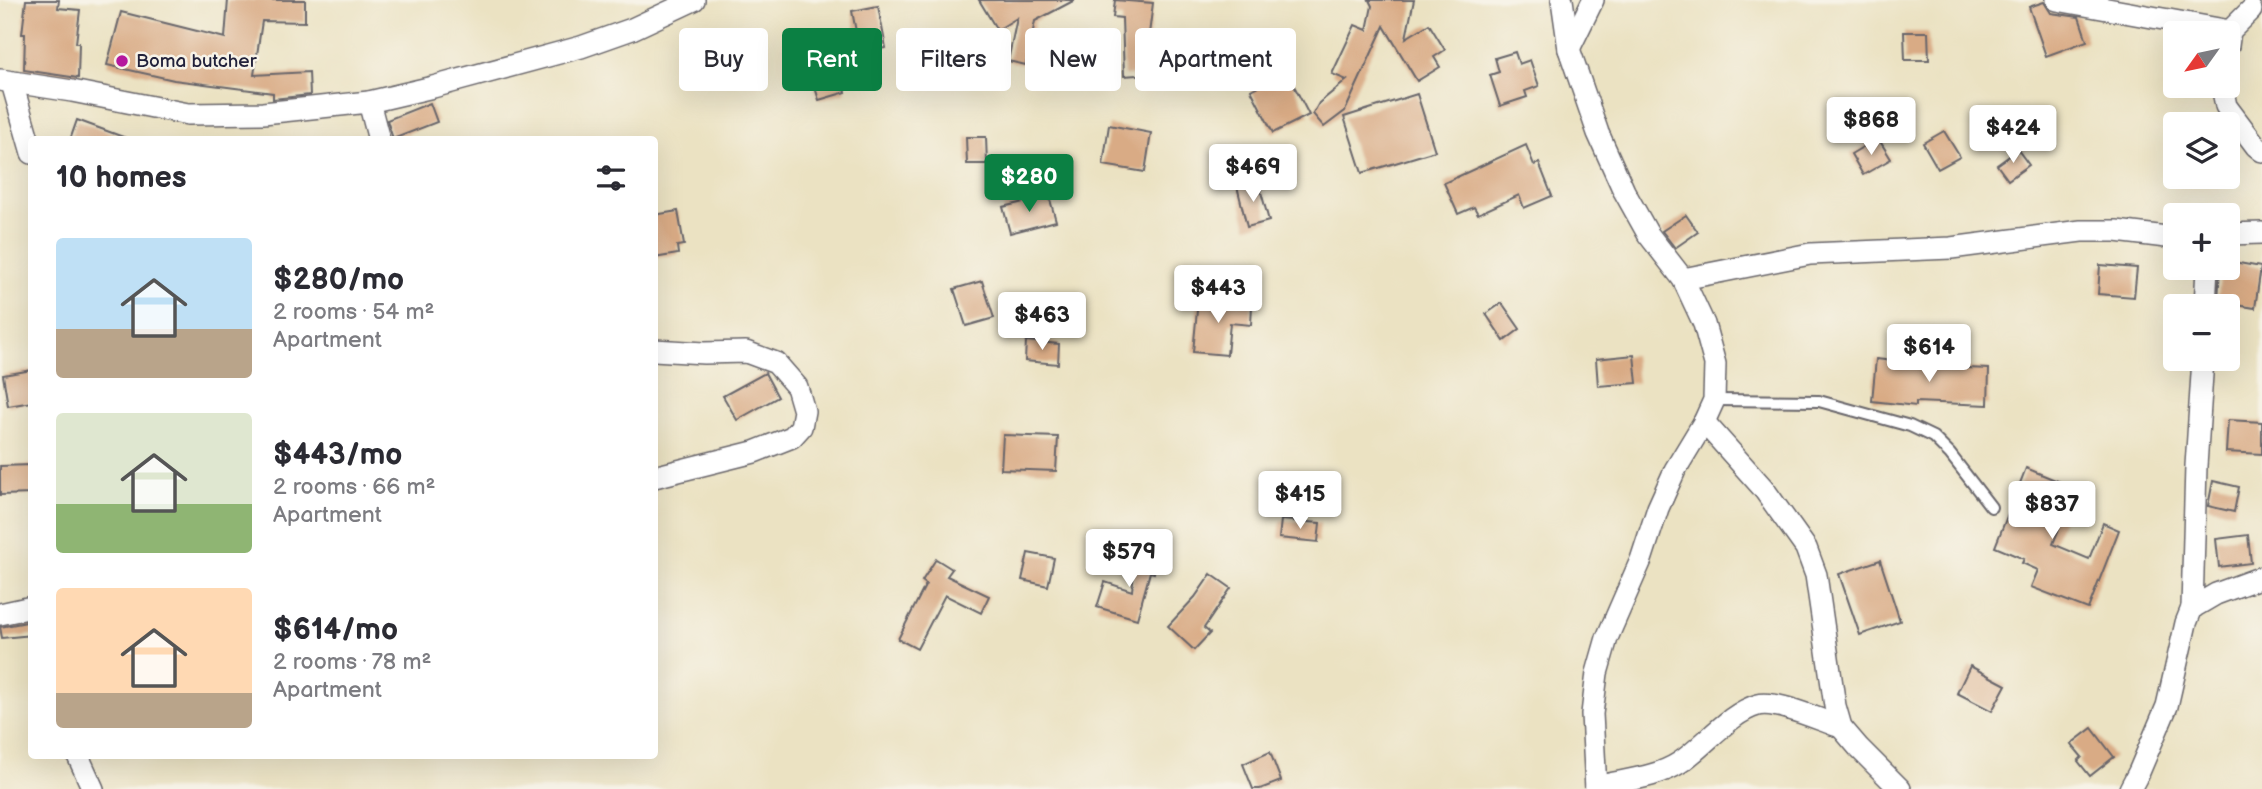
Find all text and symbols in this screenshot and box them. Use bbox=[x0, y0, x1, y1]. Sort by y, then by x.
north arrow bbox=[2163, 21, 2240, 98]
map controls bbox=[2163, 21, 2240, 371]
chip: Buy bbox=[679, 28, 768, 91]
chip: Rent bbox=[782, 28, 882, 91]
chip: Filters bbox=[896, 28, 1011, 91]
chip: New bbox=[1025, 28, 1121, 91]
chip: Apartment bbox=[1135, 28, 1296, 91]
place label: Boma butcher bbox=[136, 50, 258, 73]
marker: Boma butcher bbox=[114, 53, 130, 69]
pin: $868 bbox=[1830, 97, 1912, 157]
text: $868 bbox=[1843, 106, 1899, 134]
pin: $424 bbox=[1972, 106, 2054, 165]
button: layers bbox=[2163, 112, 2240, 189]
text: $424 bbox=[1985, 114, 2041, 142]
pin: $469 bbox=[1212, 144, 1294, 204]
text: $469 bbox=[1225, 153, 1281, 181]
pin: $280 bbox=[988, 154, 1070, 214]
icon: filters bbox=[592, 159, 630, 197]
text: 10 homes bbox=[56, 160, 187, 196]
text: $280 bbox=[1000, 163, 1058, 191]
button: + bbox=[2163, 203, 2240, 280]
text: $280/mo bbox=[273, 262, 404, 298]
icon: home bbox=[112, 266, 196, 350]
pin: $443 bbox=[1177, 266, 1259, 325]
text: $443 bbox=[1190, 274, 1246, 302]
pin: $463 bbox=[1001, 292, 1083, 352]
button: − bbox=[2163, 294, 2240, 371]
text: 2 rooms · 54 m² bbox=[273, 298, 435, 326]
text: $463 bbox=[1014, 301, 1070, 329]
pin: $614 bbox=[1888, 324, 1970, 384]
text: Apartment bbox=[273, 326, 382, 354]
text: $614 bbox=[1903, 333, 1955, 361]
text: $443/mo bbox=[273, 437, 402, 473]
icon: home bbox=[112, 441, 196, 525]
pin: $415 bbox=[1259, 472, 1341, 531]
text: 2 rooms · 66 m² bbox=[273, 473, 435, 501]
text: $415 bbox=[1274, 480, 1326, 508]
pin: $837 bbox=[2011, 482, 2093, 541]
text: $837 bbox=[2024, 490, 2080, 518]
text: Apartment bbox=[273, 501, 382, 529]
pin: $579 bbox=[1088, 530, 1170, 589]
text: $579 bbox=[1102, 538, 1156, 566]
text: $614/mo bbox=[273, 612, 398, 648]
icon: home bbox=[112, 616, 196, 700]
text: 2 rooms · 78 m² bbox=[273, 648, 431, 676]
text: Apartment bbox=[273, 676, 382, 704]

